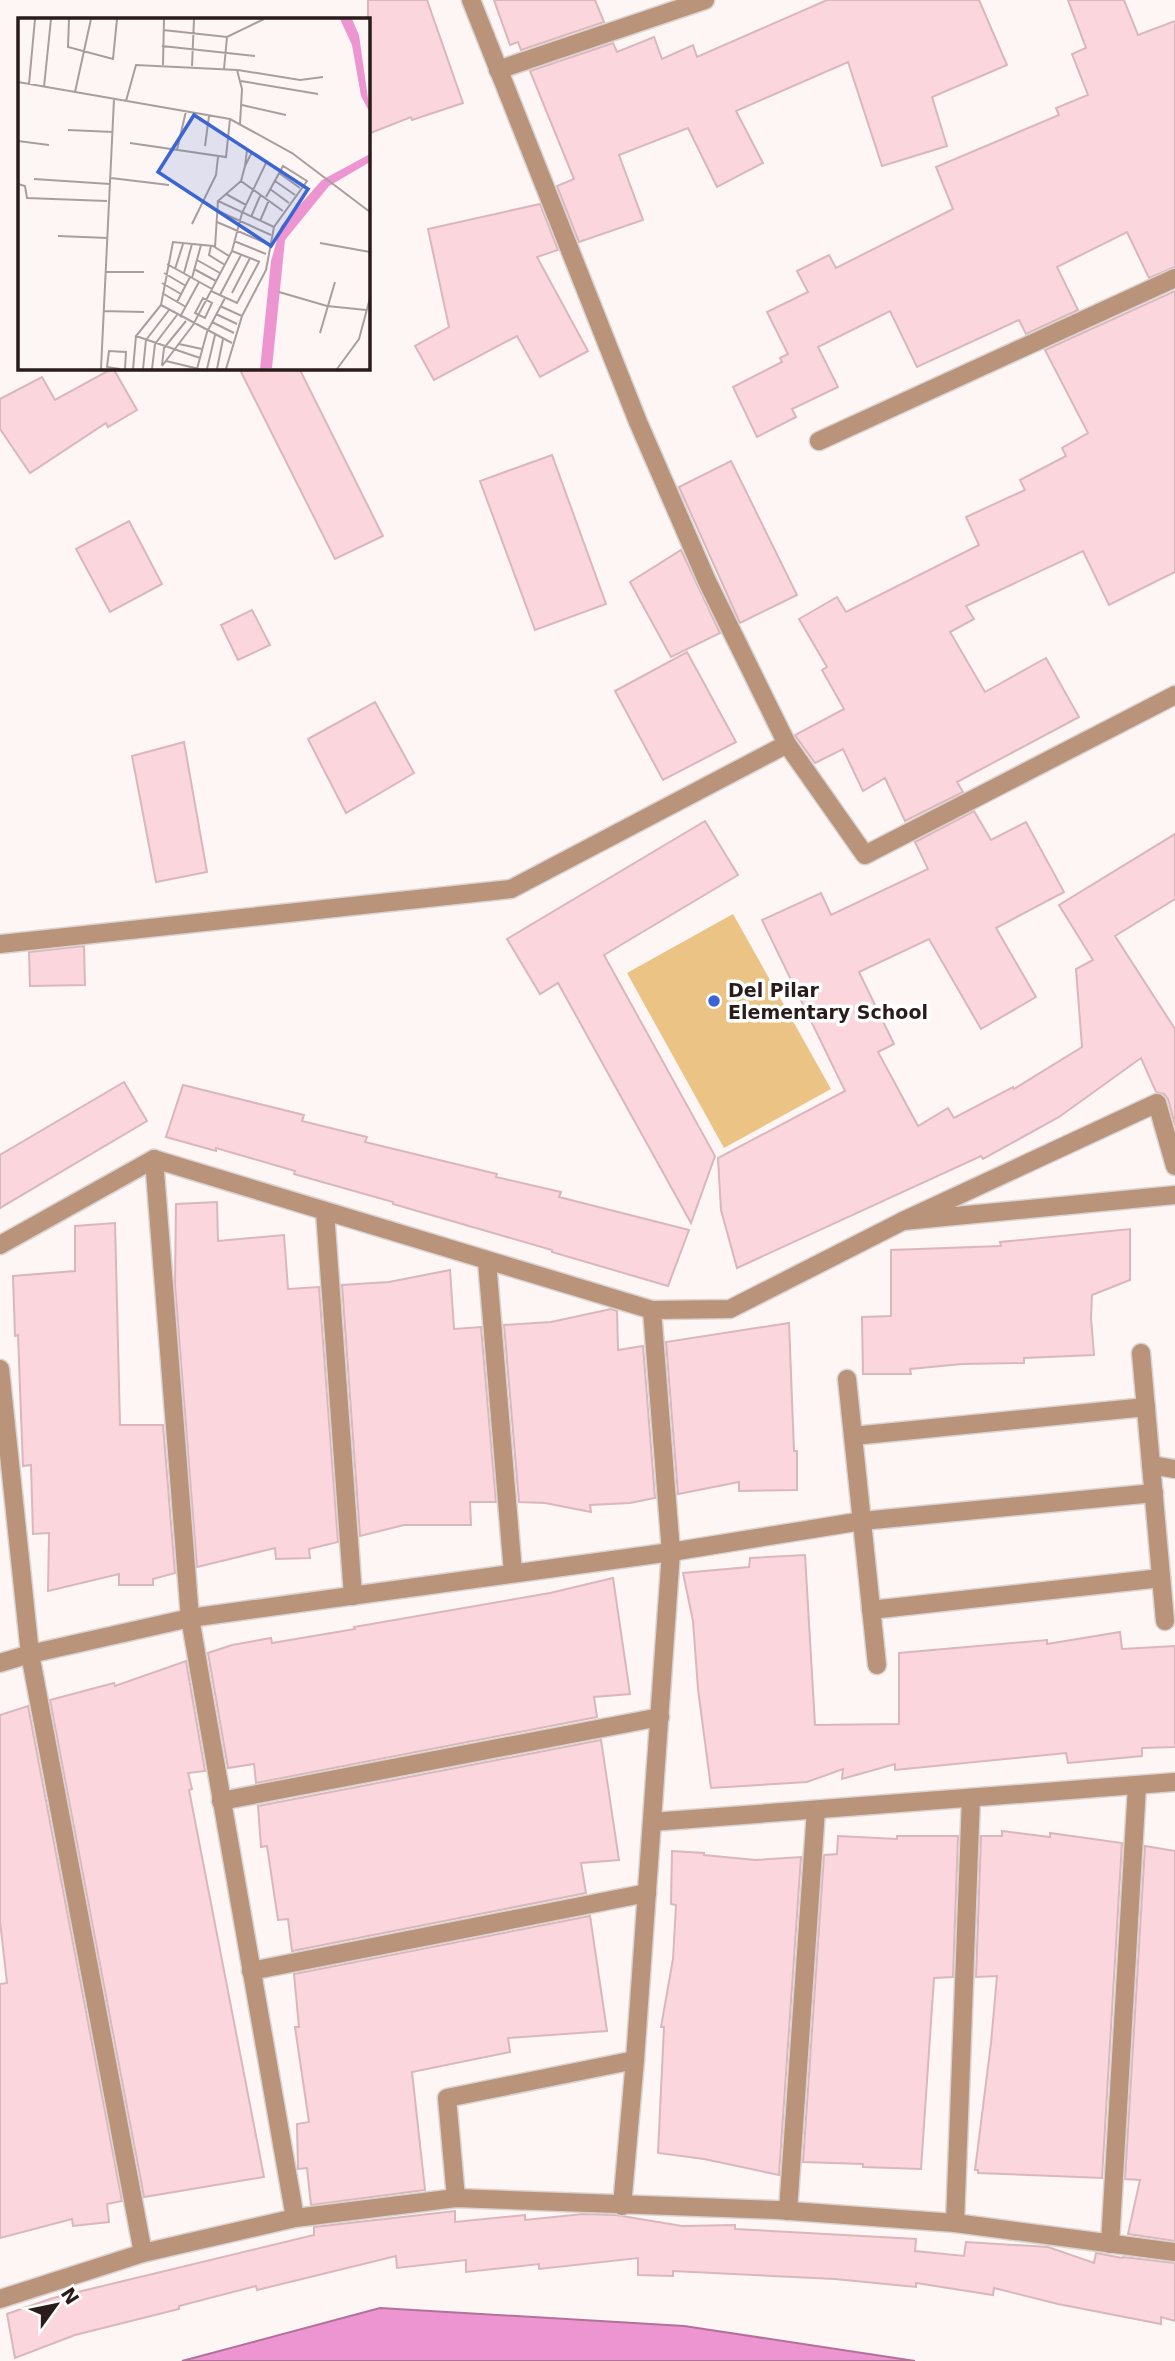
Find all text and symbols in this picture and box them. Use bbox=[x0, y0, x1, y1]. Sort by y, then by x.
inset map bbox=[18, 18, 369, 369]
place label: Del Pilar Elementary School bbox=[728, 979, 928, 1023]
marker: Del Pilar Elementary School bbox=[706, 993, 722, 1009]
north arrow bbox=[21, 2270, 91, 2340]
text: N bbox=[57, 2283, 84, 2308]

